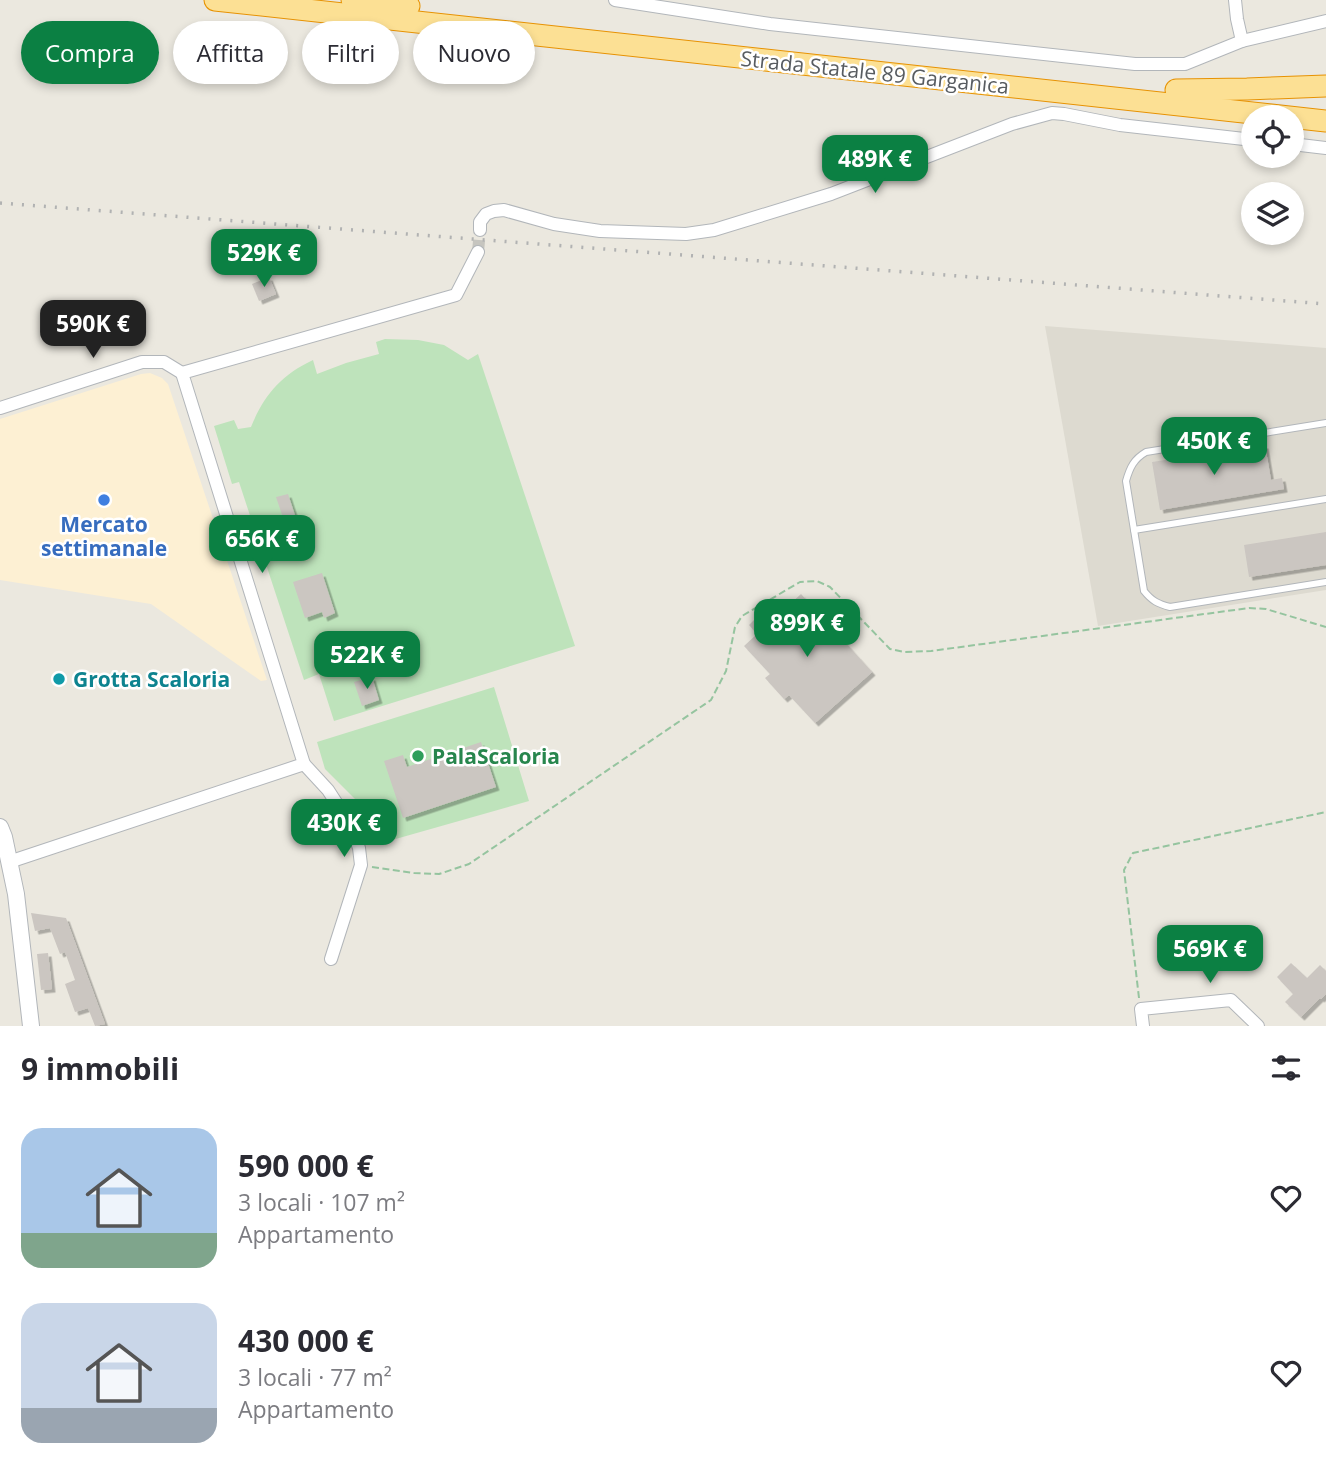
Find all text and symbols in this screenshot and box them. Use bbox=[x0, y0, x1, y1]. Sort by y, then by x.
chip: Compra bbox=[21, 21, 159, 84]
chip: Affitta bbox=[173, 21, 288, 84]
chip: Filtri bbox=[302, 21, 399, 84]
chip: Nuovo bbox=[413, 21, 535, 84]
street label: Strada Statale 89 Garganica bbox=[739, 44, 1011, 100]
map controls bbox=[1241, 105, 1304, 245]
button: locate bbox=[1241, 105, 1304, 168]
pin: 489K € bbox=[818, 136, 932, 195]
text: 489K € bbox=[838, 142, 912, 174]
button: layers bbox=[1241, 182, 1304, 245]
pin: 529K € bbox=[207, 230, 321, 289]
text: 529K € bbox=[227, 236, 301, 268]
pin: 590K € bbox=[36, 300, 150, 360]
text: 590K € bbox=[56, 307, 130, 339]
pin: 450K € bbox=[1157, 418, 1271, 477]
text: 450K € bbox=[1177, 424, 1251, 456]
marker: Mercato settimanale bbox=[96, 492, 112, 508]
place label: Mercato settimanale bbox=[41, 510, 167, 562]
pin: 656K € bbox=[205, 516, 319, 575]
text: 656K € bbox=[225, 522, 299, 554]
pin: 899K € bbox=[750, 600, 864, 659]
text: 899K € bbox=[770, 606, 844, 638]
pin: 522K € bbox=[310, 632, 424, 691]
text: 522K € bbox=[330, 638, 404, 670]
place label: Grotta Scaloria bbox=[73, 665, 230, 693]
marker: Grotta Scaloria bbox=[51, 671, 67, 687]
place label: PalaScaloria bbox=[432, 742, 560, 770]
marker: PalaScaloria bbox=[410, 748, 426, 764]
pin: 430K € bbox=[287, 800, 401, 859]
text: 430K € bbox=[307, 806, 381, 838]
pin: 569K € bbox=[1153, 926, 1267, 985]
text: 569K € bbox=[1173, 932, 1247, 964]
text: 9 immobili bbox=[21, 1048, 179, 1089]
icon: filters bbox=[1267, 1049, 1305, 1087]
text: 590 000 € bbox=[238, 1145, 374, 1186]
icon: home bbox=[77, 1156, 161, 1240]
icon: heart bbox=[1267, 1179, 1305, 1217]
text: 3 locali · 107 m² bbox=[238, 1186, 405, 1218]
text: Appartamento bbox=[238, 1218, 394, 1250]
text: 430 000 € bbox=[238, 1320, 374, 1361]
icon: home bbox=[77, 1331, 161, 1415]
icon: heart bbox=[1267, 1354, 1305, 1392]
text: 3 locali · 77 m² bbox=[238, 1361, 392, 1393]
text: Appartamento bbox=[238, 1393, 394, 1425]

